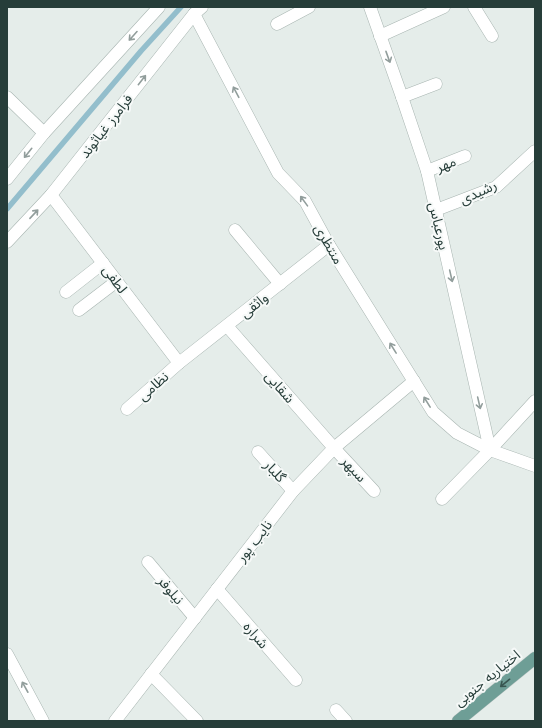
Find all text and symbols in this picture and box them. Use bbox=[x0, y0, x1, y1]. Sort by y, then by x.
one-way arrow bbox=[128, 31, 138, 41]
one-way arrow bbox=[384, 50, 392, 62]
one-way arrow bbox=[138, 75, 146, 86]
one-way arrow bbox=[231, 86, 239, 98]
street label: فرامرز غیاثوند bbox=[76, 91, 136, 161]
one-way arrow bbox=[23, 148, 32, 159]
street label: مهر bbox=[433, 153, 459, 176]
street label: رشیدی bbox=[457, 177, 499, 208]
one-way arrow bbox=[300, 196, 308, 207]
street label: پورعباس bbox=[424, 201, 452, 252]
one-way arrow bbox=[29, 208, 38, 219]
street label: منتظری bbox=[310, 221, 347, 267]
street label: لطفی bbox=[99, 262, 131, 297]
one-way arrow bbox=[447, 269, 455, 282]
street label: واثقی bbox=[237, 289, 272, 322]
one-way arrow bbox=[389, 343, 397, 354]
street label: نظامی bbox=[134, 368, 172, 404]
street label: شقایی bbox=[261, 368, 298, 407]
one-way arrow bbox=[476, 396, 484, 409]
one-way arrow bbox=[423, 397, 431, 408]
street label: سپهر bbox=[336, 452, 370, 486]
street label: گلبار bbox=[260, 456, 289, 486]
street label: نایب پور bbox=[232, 517, 277, 567]
street label: نیلوفر bbox=[153, 572, 187, 608]
street label: شراره bbox=[239, 619, 272, 652]
street label: اختیاریه جنوبی bbox=[451, 647, 524, 710]
one-way arrow bbox=[499, 679, 510, 687]
one-way arrow bbox=[21, 682, 29, 694]

